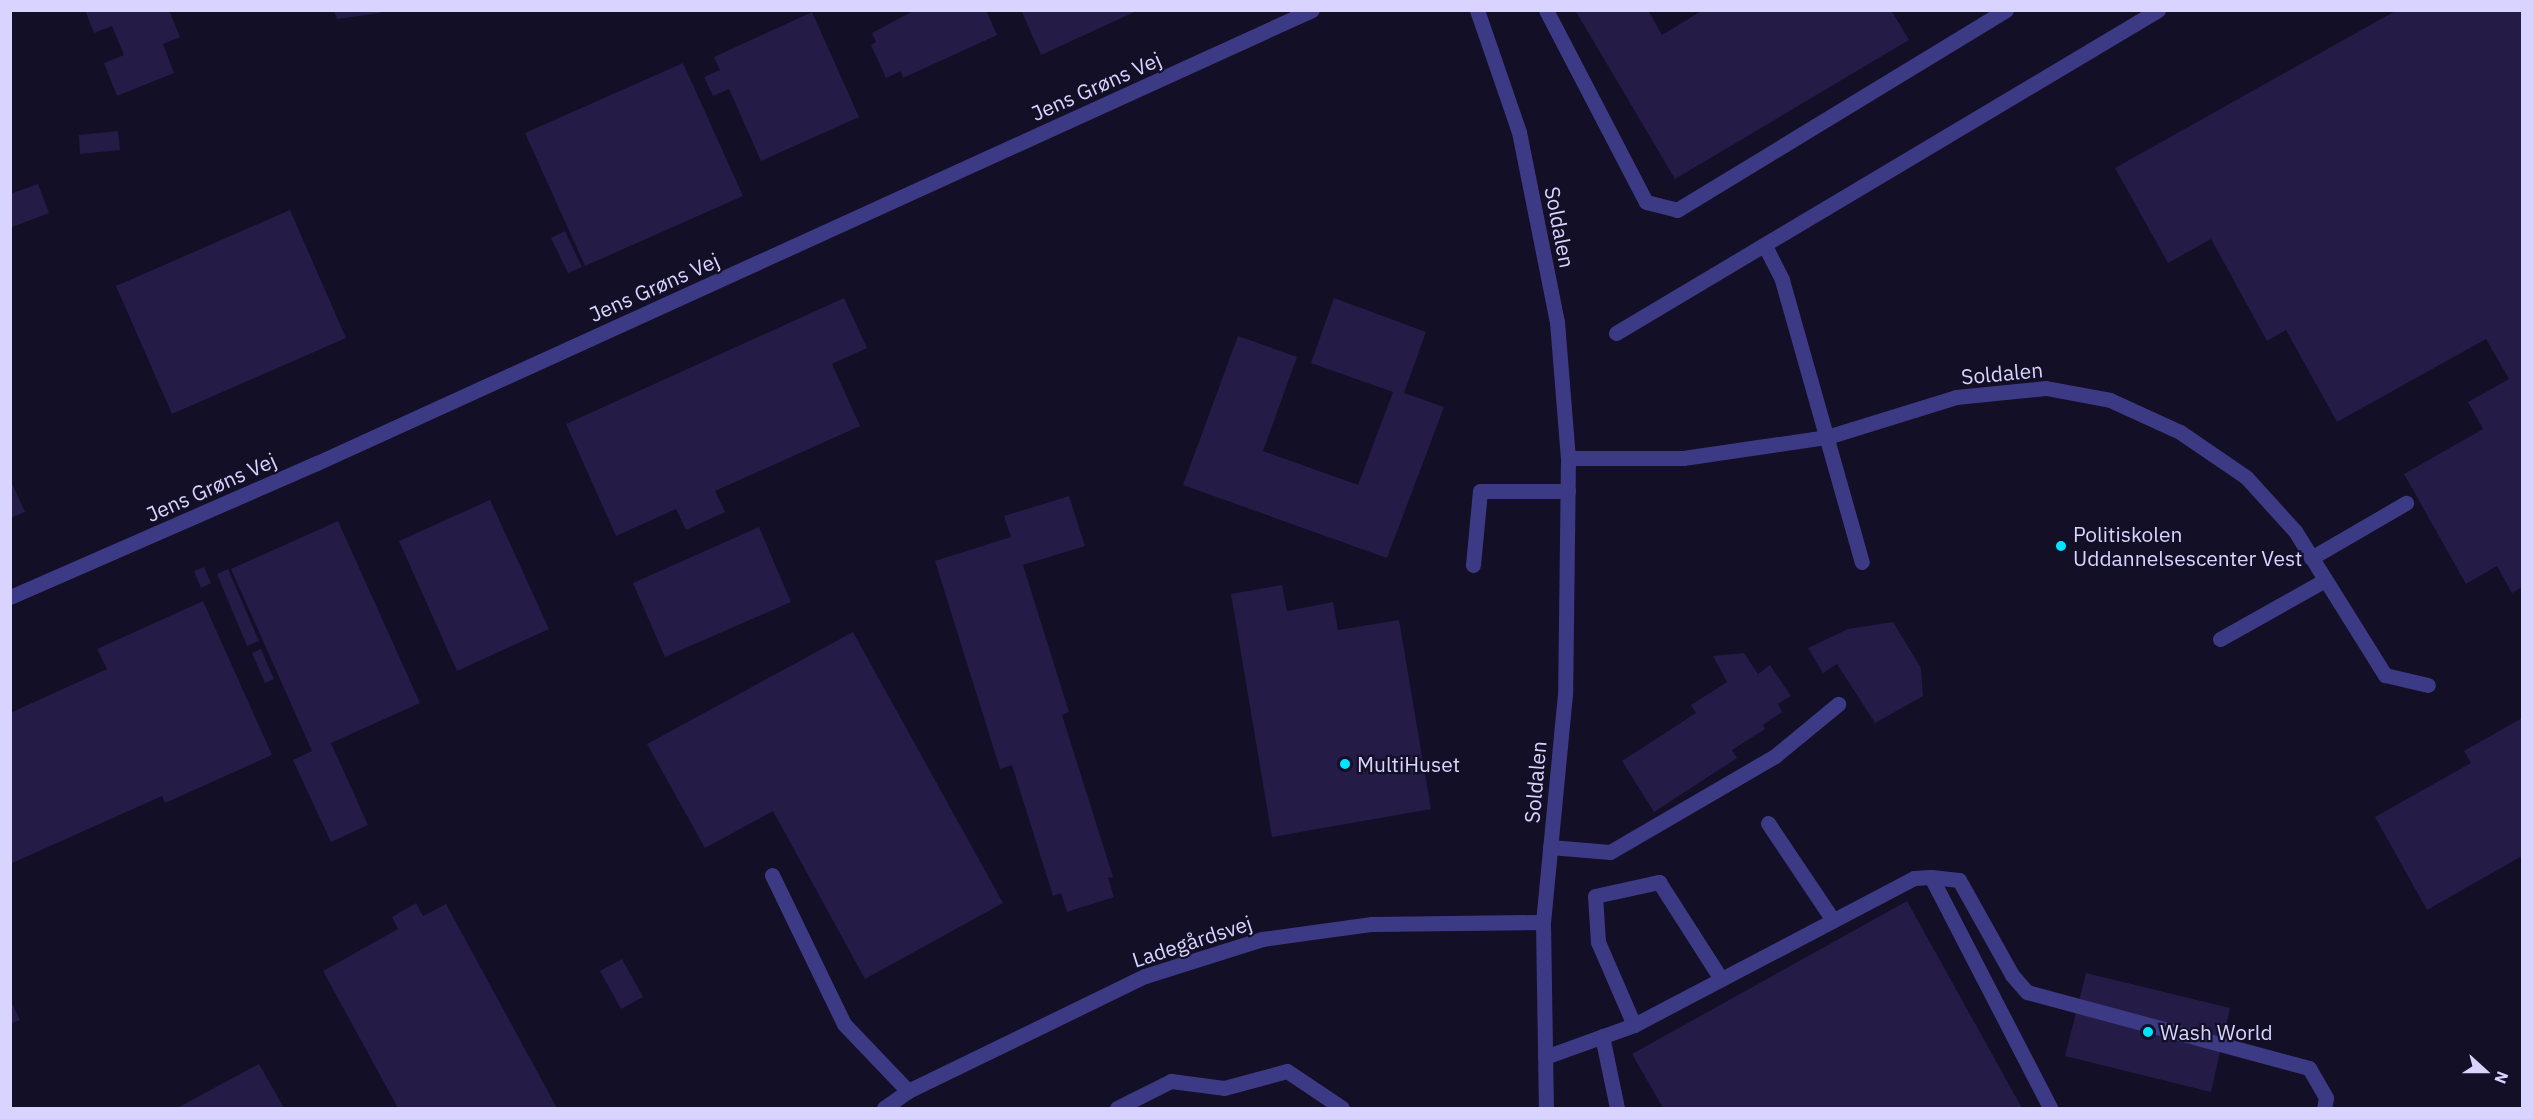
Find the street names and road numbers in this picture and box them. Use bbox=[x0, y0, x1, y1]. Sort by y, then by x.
street label: Jens Grøns Vej bbox=[1027, 46, 1165, 126]
street label: Soldalen bbox=[1540, 184, 1580, 270]
street label: Jens Grøns Vej bbox=[585, 247, 723, 327]
street label: Soldalen bbox=[1960, 357, 2044, 389]
street label: Jens Grøns Vej bbox=[142, 447, 280, 527]
street label: Soldalen bbox=[1519, 740, 1551, 824]
street label: Ladegårdsvej bbox=[1129, 910, 1255, 972]

